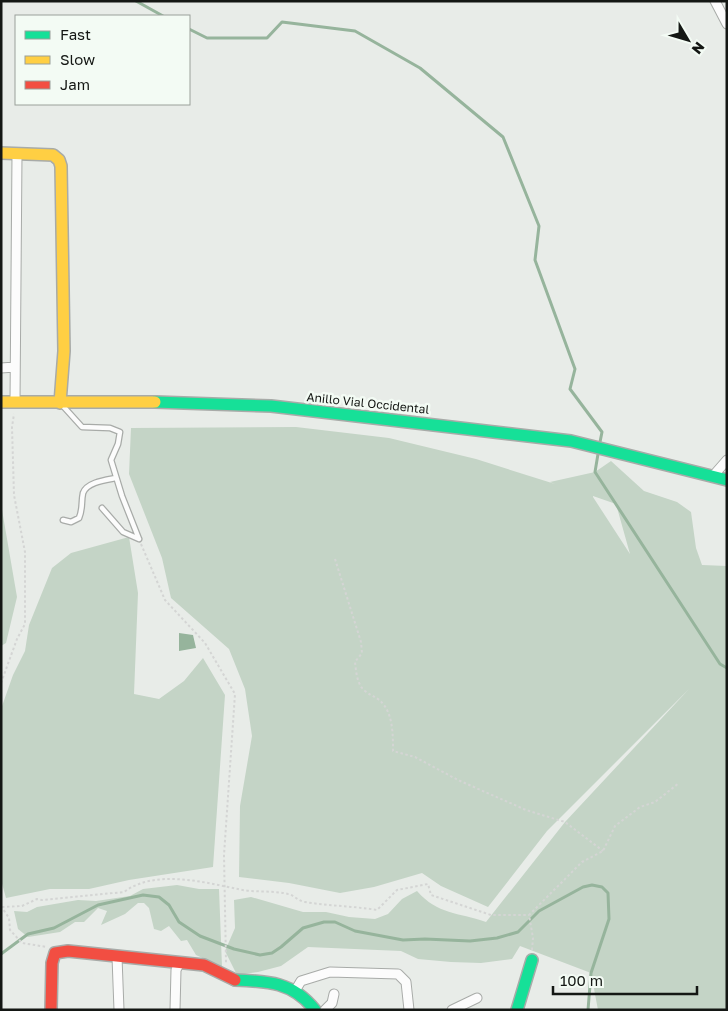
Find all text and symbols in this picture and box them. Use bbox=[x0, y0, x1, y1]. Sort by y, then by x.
legend bbox=[15, 15, 190, 105]
north arrow bbox=[663, 15, 713, 65]
text: Fast bbox=[60, 25, 91, 43]
text: N bbox=[689, 39, 709, 58]
text: Slow bbox=[60, 50, 95, 68]
text: Jam bbox=[60, 75, 90, 93]
street label: Anillo Vial Occidental bbox=[306, 389, 430, 417]
scale bar bbox=[553, 964, 697, 996]
text: 100 m bbox=[560, 971, 603, 989]

